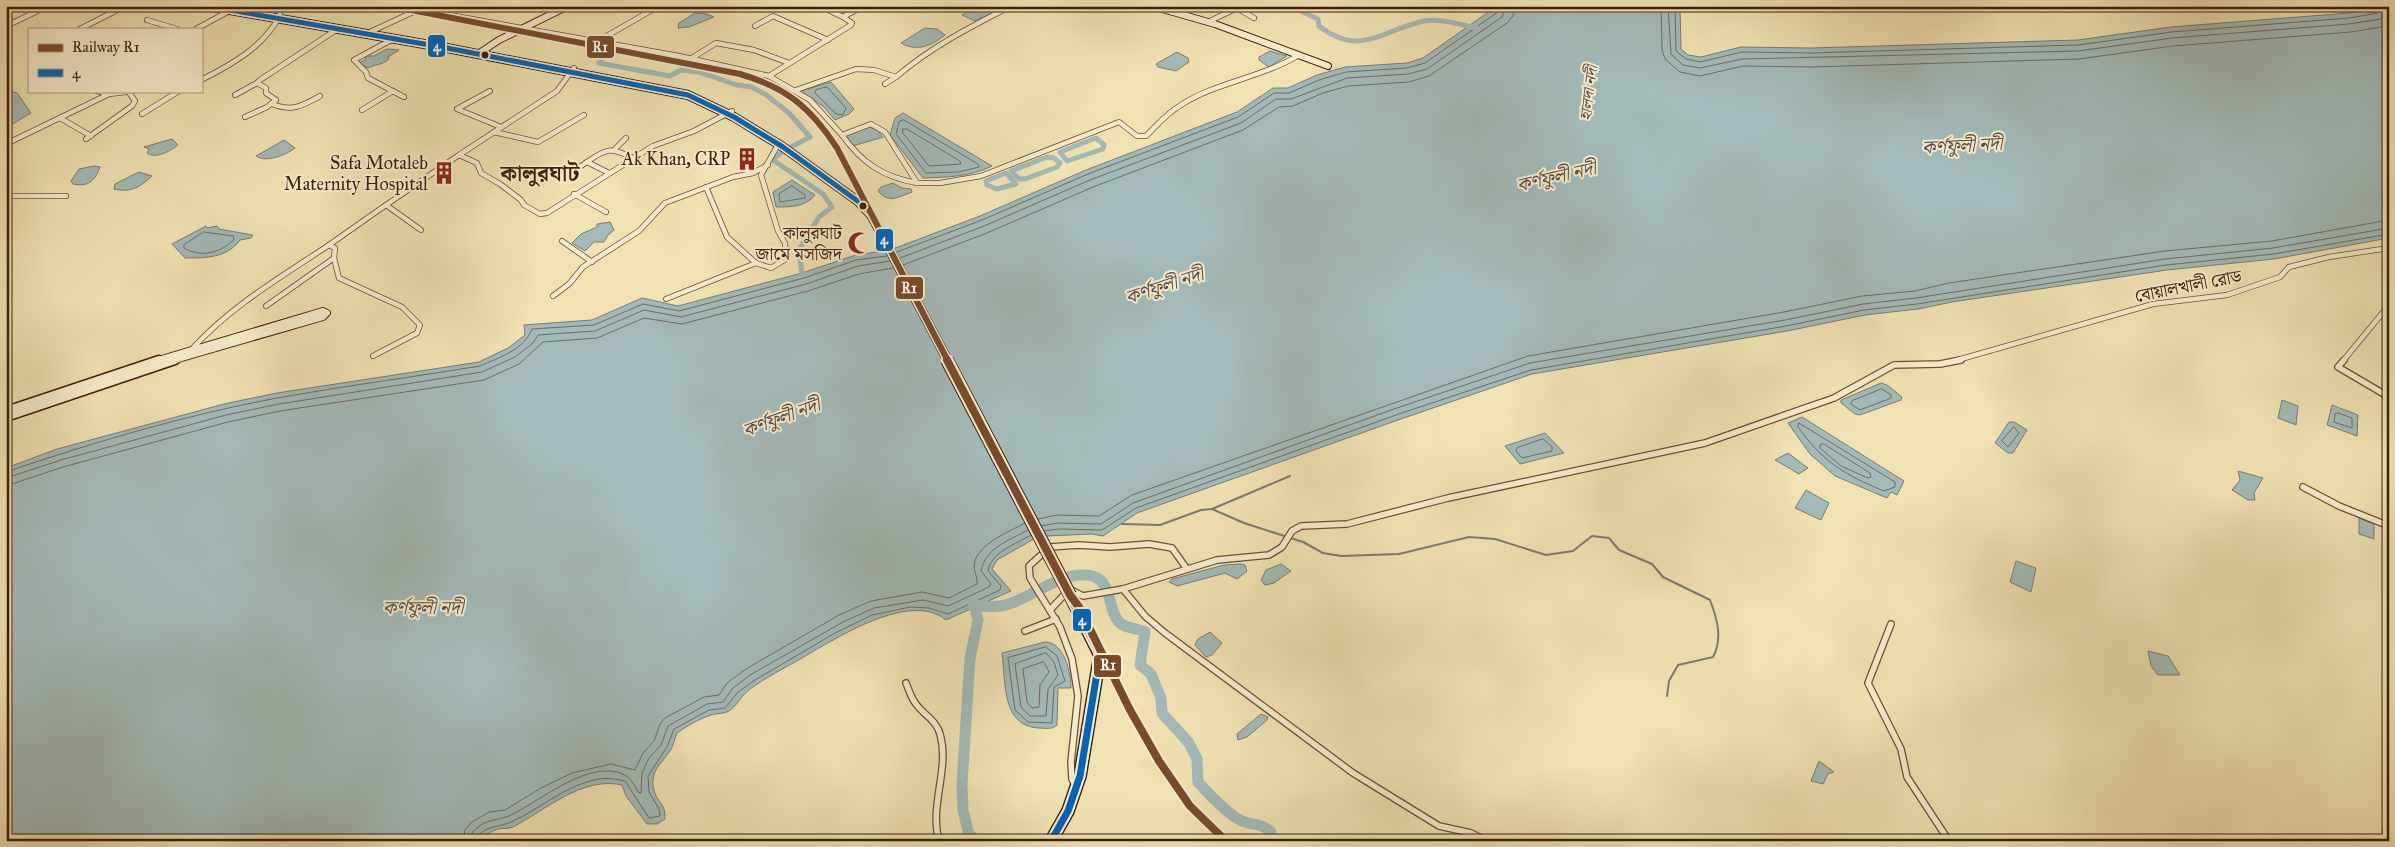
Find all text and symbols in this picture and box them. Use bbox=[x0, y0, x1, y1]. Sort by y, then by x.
legend bbox=[28, 28, 202, 92]
line badge: 4 bbox=[427, 34, 446, 58]
line badge: R1 bbox=[586, 35, 615, 59]
text: Railway R1 bbox=[72, 38, 140, 56]
text: 4 bbox=[433, 38, 442, 56]
text: R1 bbox=[592, 39, 608, 56]
unlabelled marker bbox=[480, 50, 490, 60]
water label: হালদা নদী bbox=[1576, 63, 1602, 122]
text: 4 bbox=[72, 64, 81, 82]
water label: কর্ণফুলী নদী bbox=[1921, 132, 2005, 160]
building icon: Ak Khan, CRP bbox=[734, 146, 760, 172]
place label: Ak Khan, CRP bbox=[621, 148, 730, 170]
place label: Safa Motaleb Maternity Hospital bbox=[284, 152, 428, 195]
water label: কর্ণফুলী নদী bbox=[1514, 156, 1600, 197]
building icon: Safa Motaleb Maternity Hospital bbox=[431, 160, 457, 186]
district label: কালুরঘাট bbox=[500, 160, 580, 187]
unlabelled marker bbox=[858, 201, 868, 211]
place label: কালুরঘাট জামে মসজিদ bbox=[754, 222, 843, 265]
line badge: 4 bbox=[875, 228, 894, 252]
mosque icon: কালুরঘাট জামে মসজিদ bbox=[846, 230, 872, 256]
text: 4 bbox=[880, 231, 889, 249]
water label: কর্ণফুলী নদী bbox=[1122, 261, 1208, 309]
street label: বোয়ালখালী রোড bbox=[2133, 265, 2244, 307]
line badge: R1 bbox=[895, 276, 924, 300]
text: R1 bbox=[901, 280, 917, 297]
water label: কর্ণফুলী নদী bbox=[739, 392, 825, 442]
water label: কর্ণফুলী নদী bbox=[383, 596, 465, 619]
line badge: 4 bbox=[1072, 608, 1092, 632]
text: 4 bbox=[1078, 612, 1087, 630]
line badge: R1 bbox=[1093, 654, 1122, 678]
text: R1 bbox=[1100, 657, 1116, 674]

